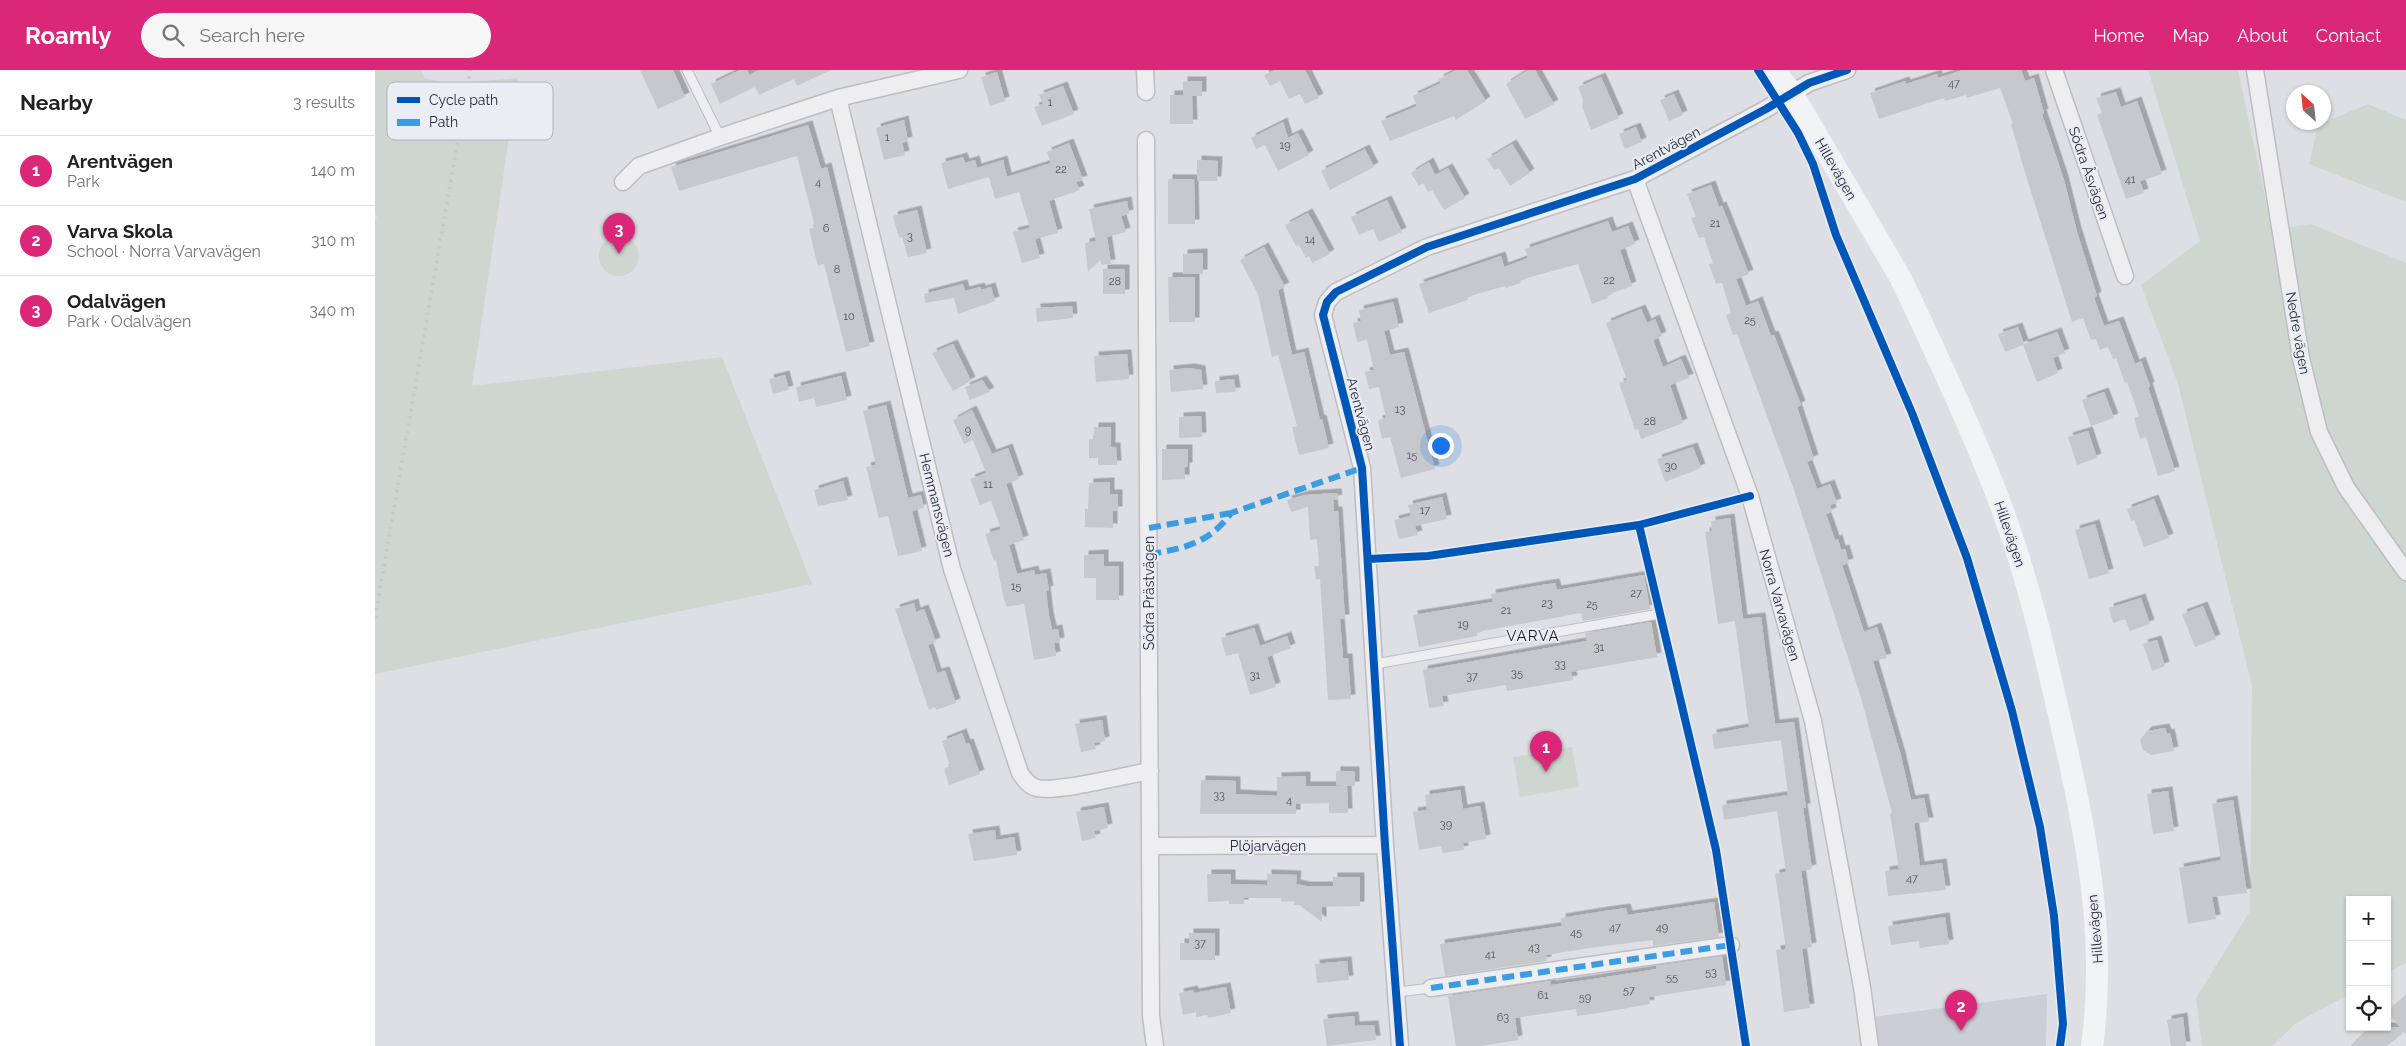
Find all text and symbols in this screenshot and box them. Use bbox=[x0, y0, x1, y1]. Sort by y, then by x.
search box bbox=[141, 13, 491, 58]
text: Roamly bbox=[25, 21, 111, 50]
icon: search bbox=[159, 21, 187, 49]
text: Search here bbox=[199, 24, 305, 46]
text: Home bbox=[2093, 25, 2144, 46]
text: Map bbox=[2172, 25, 2209, 46]
text: About bbox=[2237, 25, 2288, 46]
text: Contact bbox=[2316, 25, 2381, 46]
house number: 47 bbox=[1948, 77, 1960, 90]
legend bbox=[387, 82, 553, 140]
north arrow bbox=[2286, 85, 2331, 130]
text: Nearby bbox=[20, 90, 93, 115]
text: Cycle path bbox=[429, 92, 498, 108]
text: 3 results bbox=[293, 93, 355, 112]
house number: 1 bbox=[1048, 96, 1053, 109]
text: Path bbox=[429, 114, 458, 130]
street label: Arentvägen bbox=[1629, 123, 1703, 173]
street label: Södra Åsvägen bbox=[2066, 124, 2113, 222]
house number: 1 bbox=[885, 131, 890, 144]
street label: Hillevägen bbox=[1812, 135, 1860, 203]
house number: 19 bbox=[1279, 139, 1291, 152]
text: Arentvägen bbox=[67, 150, 173, 172]
text: 1 bbox=[32, 161, 40, 180]
text: 140 m bbox=[311, 161, 355, 180]
house number: 22 bbox=[1055, 163, 1067, 176]
text: Park bbox=[67, 172, 100, 191]
house number: 41 bbox=[2125, 173, 2136, 186]
house number: 4 bbox=[815, 176, 821, 189]
pin: 3 bbox=[603, 213, 635, 254]
house number: 21 bbox=[1710, 217, 1721, 230]
text: Varva Skola bbox=[67, 220, 173, 242]
house number: 6 bbox=[823, 222, 830, 235]
house number: 3 bbox=[907, 230, 913, 243]
text: 2 bbox=[31, 231, 41, 250]
text: 310 m bbox=[311, 231, 355, 250]
house number: 14 bbox=[1305, 233, 1315, 246]
text: School · Norra Varvavägen bbox=[67, 242, 261, 261]
house number: 8 bbox=[834, 263, 840, 276]
house number: 22 bbox=[1603, 274, 1615, 287]
house number: 28 bbox=[1109, 275, 1121, 288]
text: Odalvägen bbox=[67, 290, 166, 312]
street label: Nedre vägen bbox=[2283, 290, 2313, 376]
text: 3 bbox=[32, 301, 40, 320]
text: 340 m bbox=[309, 301, 355, 320]
house number: 10 bbox=[843, 310, 855, 323]
text: Park · Odalvägen bbox=[67, 312, 191, 331]
house number: 25 bbox=[1744, 314, 1756, 327]
street label: Arentvägen bbox=[1344, 376, 1378, 452]
house number: 13 bbox=[1395, 403, 1405, 416]
house number: 28 bbox=[1644, 415, 1656, 428]
house number: 9 bbox=[965, 424, 971, 437]
your location bbox=[1428, 433, 1454, 459]
house number: 15 bbox=[1407, 449, 1417, 462]
street label: Hemmansvägen bbox=[916, 451, 958, 559]
house number: 30 bbox=[1665, 460, 1678, 473]
house number: 11 bbox=[983, 478, 993, 491]
street label: Hillevägen bbox=[1991, 499, 2029, 569]
house number: 17 bbox=[1420, 504, 1430, 517]
street label: Södra Prästvägen bbox=[1141, 536, 1157, 650]
street label: Norra Varvavägen bbox=[1756, 547, 1804, 663]
house number: 15 bbox=[1011, 580, 1021, 593]
house number: 27 bbox=[1630, 587, 1642, 600]
house number: 23 bbox=[1541, 597, 1553, 610]
house number: 25 bbox=[1586, 598, 1598, 611]
house number: 21 bbox=[1501, 604, 1512, 617]
house number: 19 bbox=[1457, 618, 1469, 631]
district label: VARVA bbox=[1506, 627, 1560, 645]
house number: 31 bbox=[1594, 641, 1605, 654]
house number: 33 bbox=[1554, 658, 1566, 671]
house number: 35 bbox=[1511, 667, 1523, 680]
house number: 31 bbox=[1250, 669, 1261, 682]
house number: 37 bbox=[1466, 670, 1478, 683]
pin: 1 bbox=[1530, 731, 1562, 772]
house number: 33 bbox=[1213, 789, 1225, 802]
house number: 4 bbox=[1286, 794, 1292, 807]
house number: 39 bbox=[1440, 818, 1452, 831]
street label: Plöjarvägen bbox=[1230, 838, 1306, 854]
house number: 47 bbox=[1906, 872, 1918, 885]
street label: Hillevägen bbox=[2084, 894, 2106, 964]
map controls bbox=[2346, 896, 2391, 1031]
button: + bbox=[2346, 896, 2391, 941]
house number: 47 bbox=[1609, 921, 1621, 934]
house number: 49 bbox=[1656, 921, 1668, 934]
house number: 45 bbox=[1570, 926, 1582, 939]
house number: 37 bbox=[1194, 937, 1206, 950]
house number: 43 bbox=[1528, 941, 1540, 954]
button: − bbox=[2346, 941, 2391, 986]
house number: 41 bbox=[1485, 948, 1496, 961]
house number: 53 bbox=[1705, 966, 1717, 979]
house number: 55 bbox=[1666, 971, 1678, 984]
house number: 57 bbox=[1623, 984, 1635, 997]
button: locate bbox=[2346, 986, 2391, 1031]
house number: 61 bbox=[1537, 989, 1549, 1002]
pin: 2 bbox=[1945, 990, 1977, 1031]
house number: 59 bbox=[1579, 991, 1591, 1004]
house number: 63 bbox=[1497, 1011, 1509, 1024]

